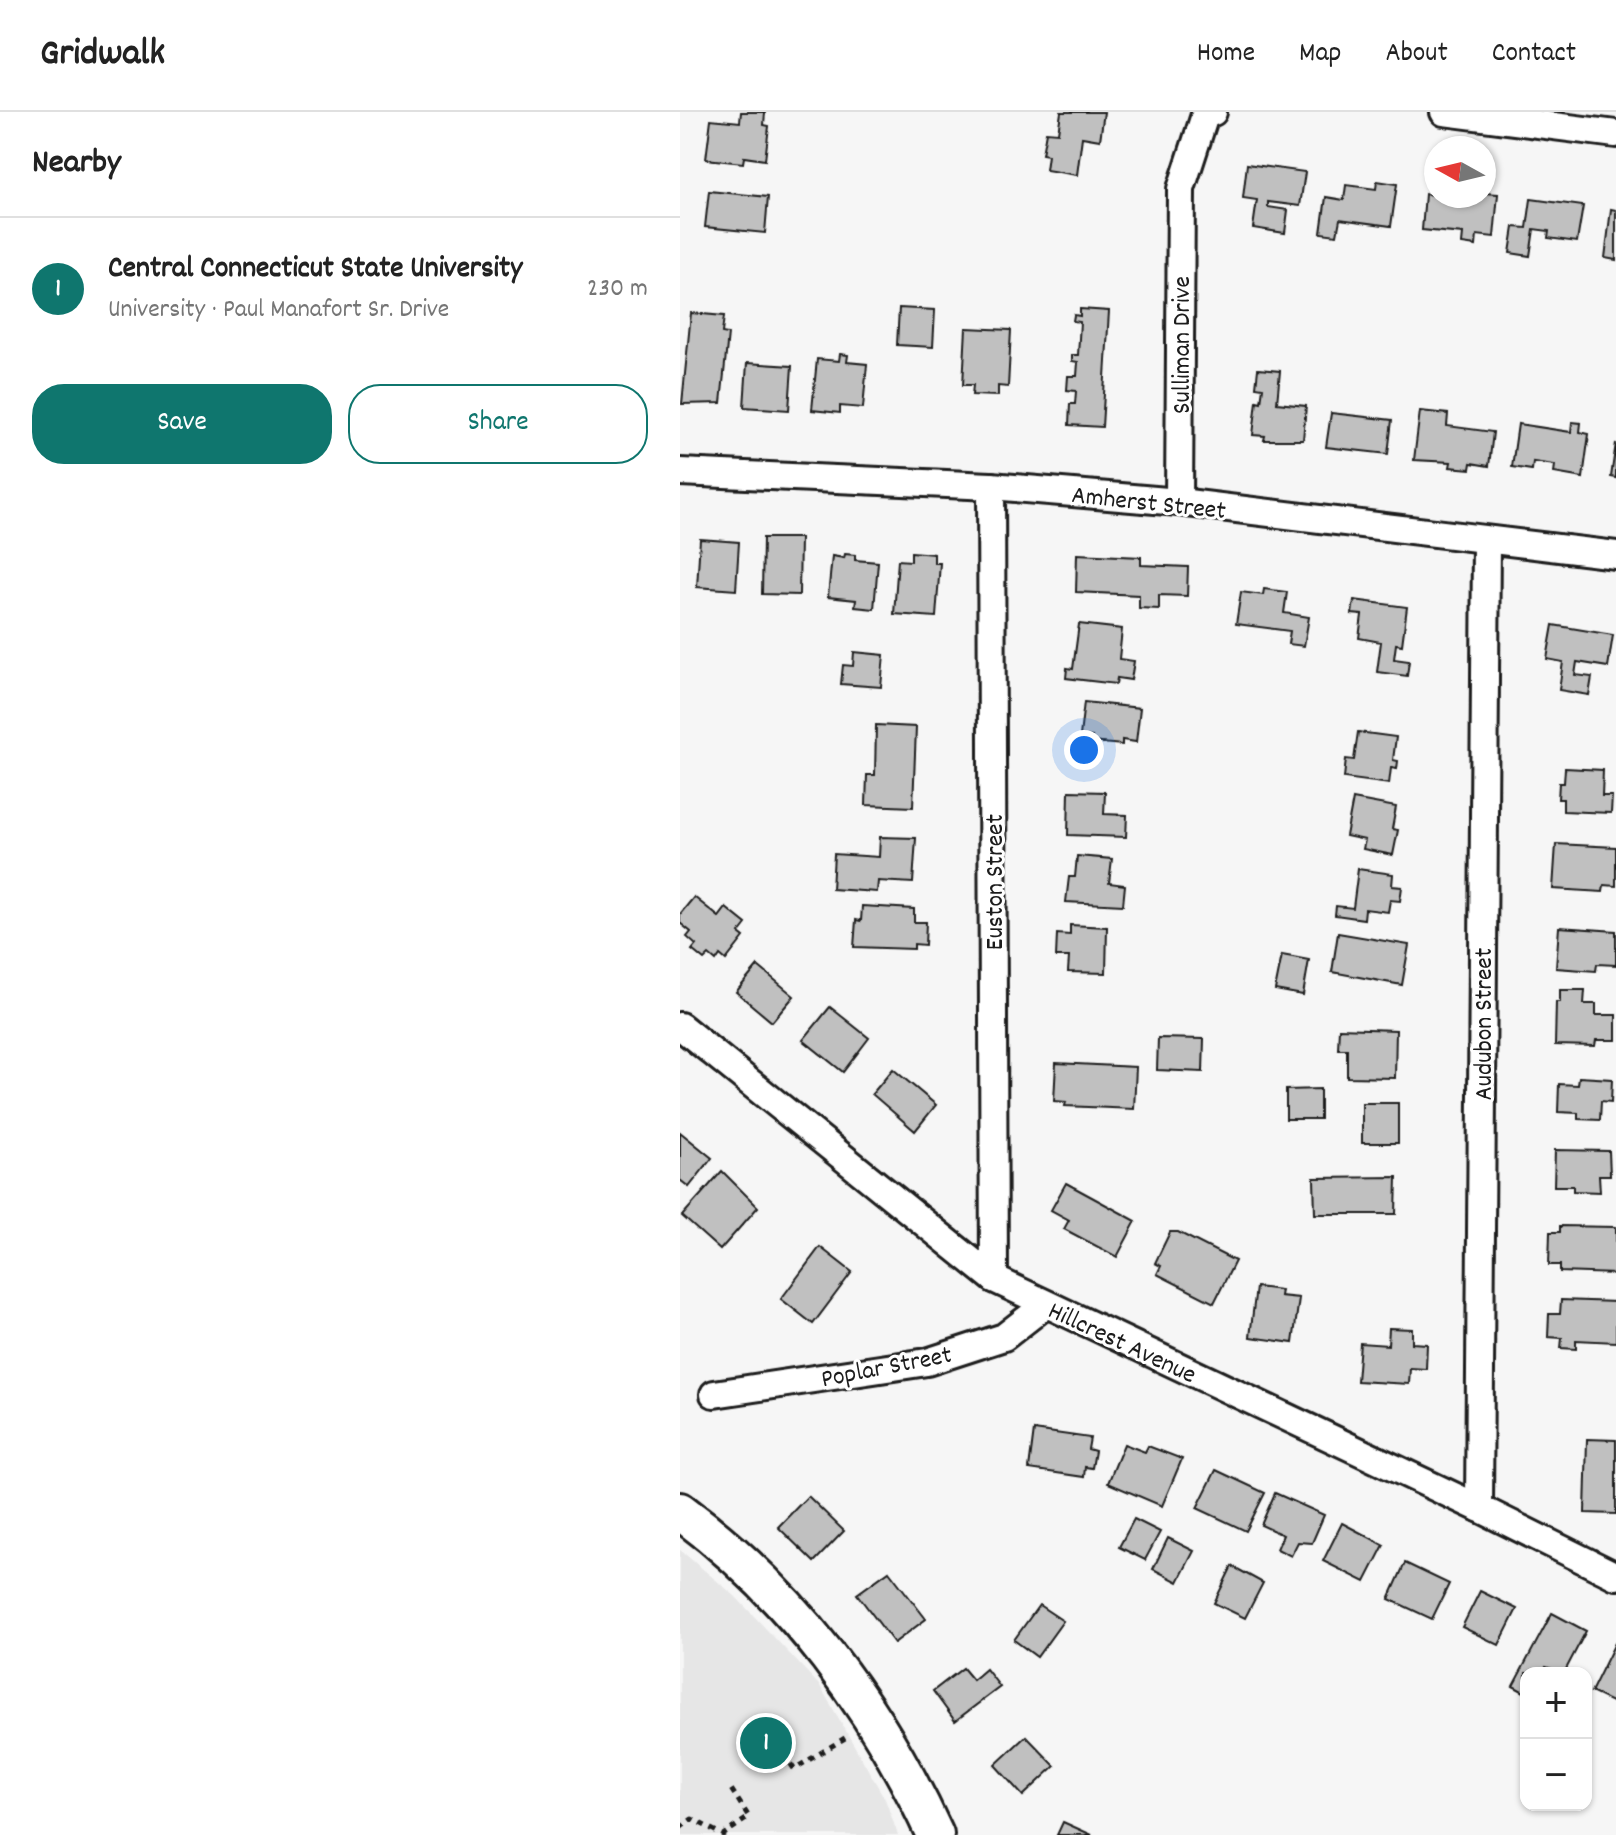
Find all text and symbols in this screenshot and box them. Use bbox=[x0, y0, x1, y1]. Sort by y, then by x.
text: Gridwalk bbox=[40, 28, 165, 83]
text: Home bbox=[1197, 35, 1255, 75]
text: Map bbox=[1299, 35, 1341, 75]
text: About bbox=[1385, 35, 1448, 75]
text: Contact bbox=[1492, 35, 1576, 75]
north arrow bbox=[1424, 136, 1496, 208]
text: Nearby bbox=[32, 140, 121, 189]
text: Central Connecticut State University bbox=[108, 249, 522, 292]
text: 1 bbox=[55, 271, 61, 308]
text: 230 m bbox=[587, 271, 648, 308]
street label: Sulliman Drive bbox=[1165, 276, 1202, 414]
text: University · Paul Manafort Sr. Drive bbox=[108, 292, 449, 329]
button: Save bbox=[32, 384, 332, 464]
button: Share bbox=[348, 384, 648, 464]
street label: Amherst Street bbox=[1070, 478, 1228, 531]
your location bbox=[1064, 730, 1104, 770]
street label: Euston Street bbox=[978, 813, 1015, 950]
street label: Audubon Street bbox=[1467, 947, 1504, 1100]
street label: Hillcrest Avenue bbox=[1041, 1294, 1202, 1395]
street label: Poplar Street bbox=[818, 1338, 956, 1399]
map controls bbox=[1520, 1667, 1592, 1811]
button: + bbox=[1520, 1667, 1592, 1739]
pin: 1 bbox=[740, 1713, 792, 1773]
button: − bbox=[1520, 1739, 1592, 1811]

